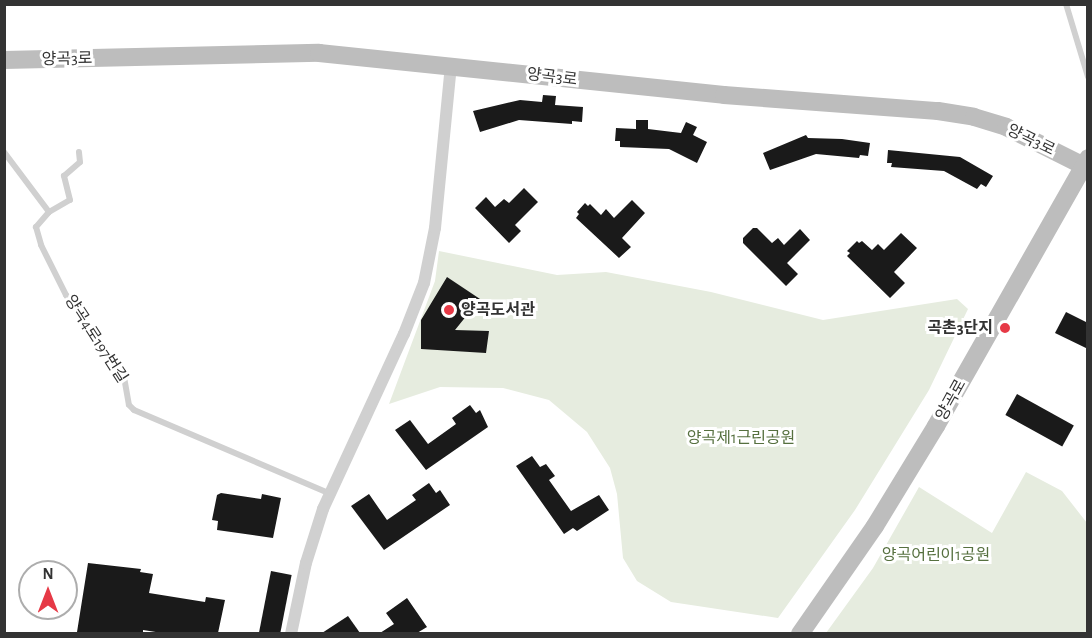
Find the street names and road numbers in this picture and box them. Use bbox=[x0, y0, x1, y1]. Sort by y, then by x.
street label: 양곡3로 bbox=[41, 49, 93, 69]
street label: 양곡3로 bbox=[526, 64, 578, 90]
street label: 양곡3로 bbox=[1004, 120, 1058, 160]
street label: 양곡4로197번길 bbox=[60, 291, 132, 387]
street label: 양곡로 bbox=[932, 376, 970, 424]

